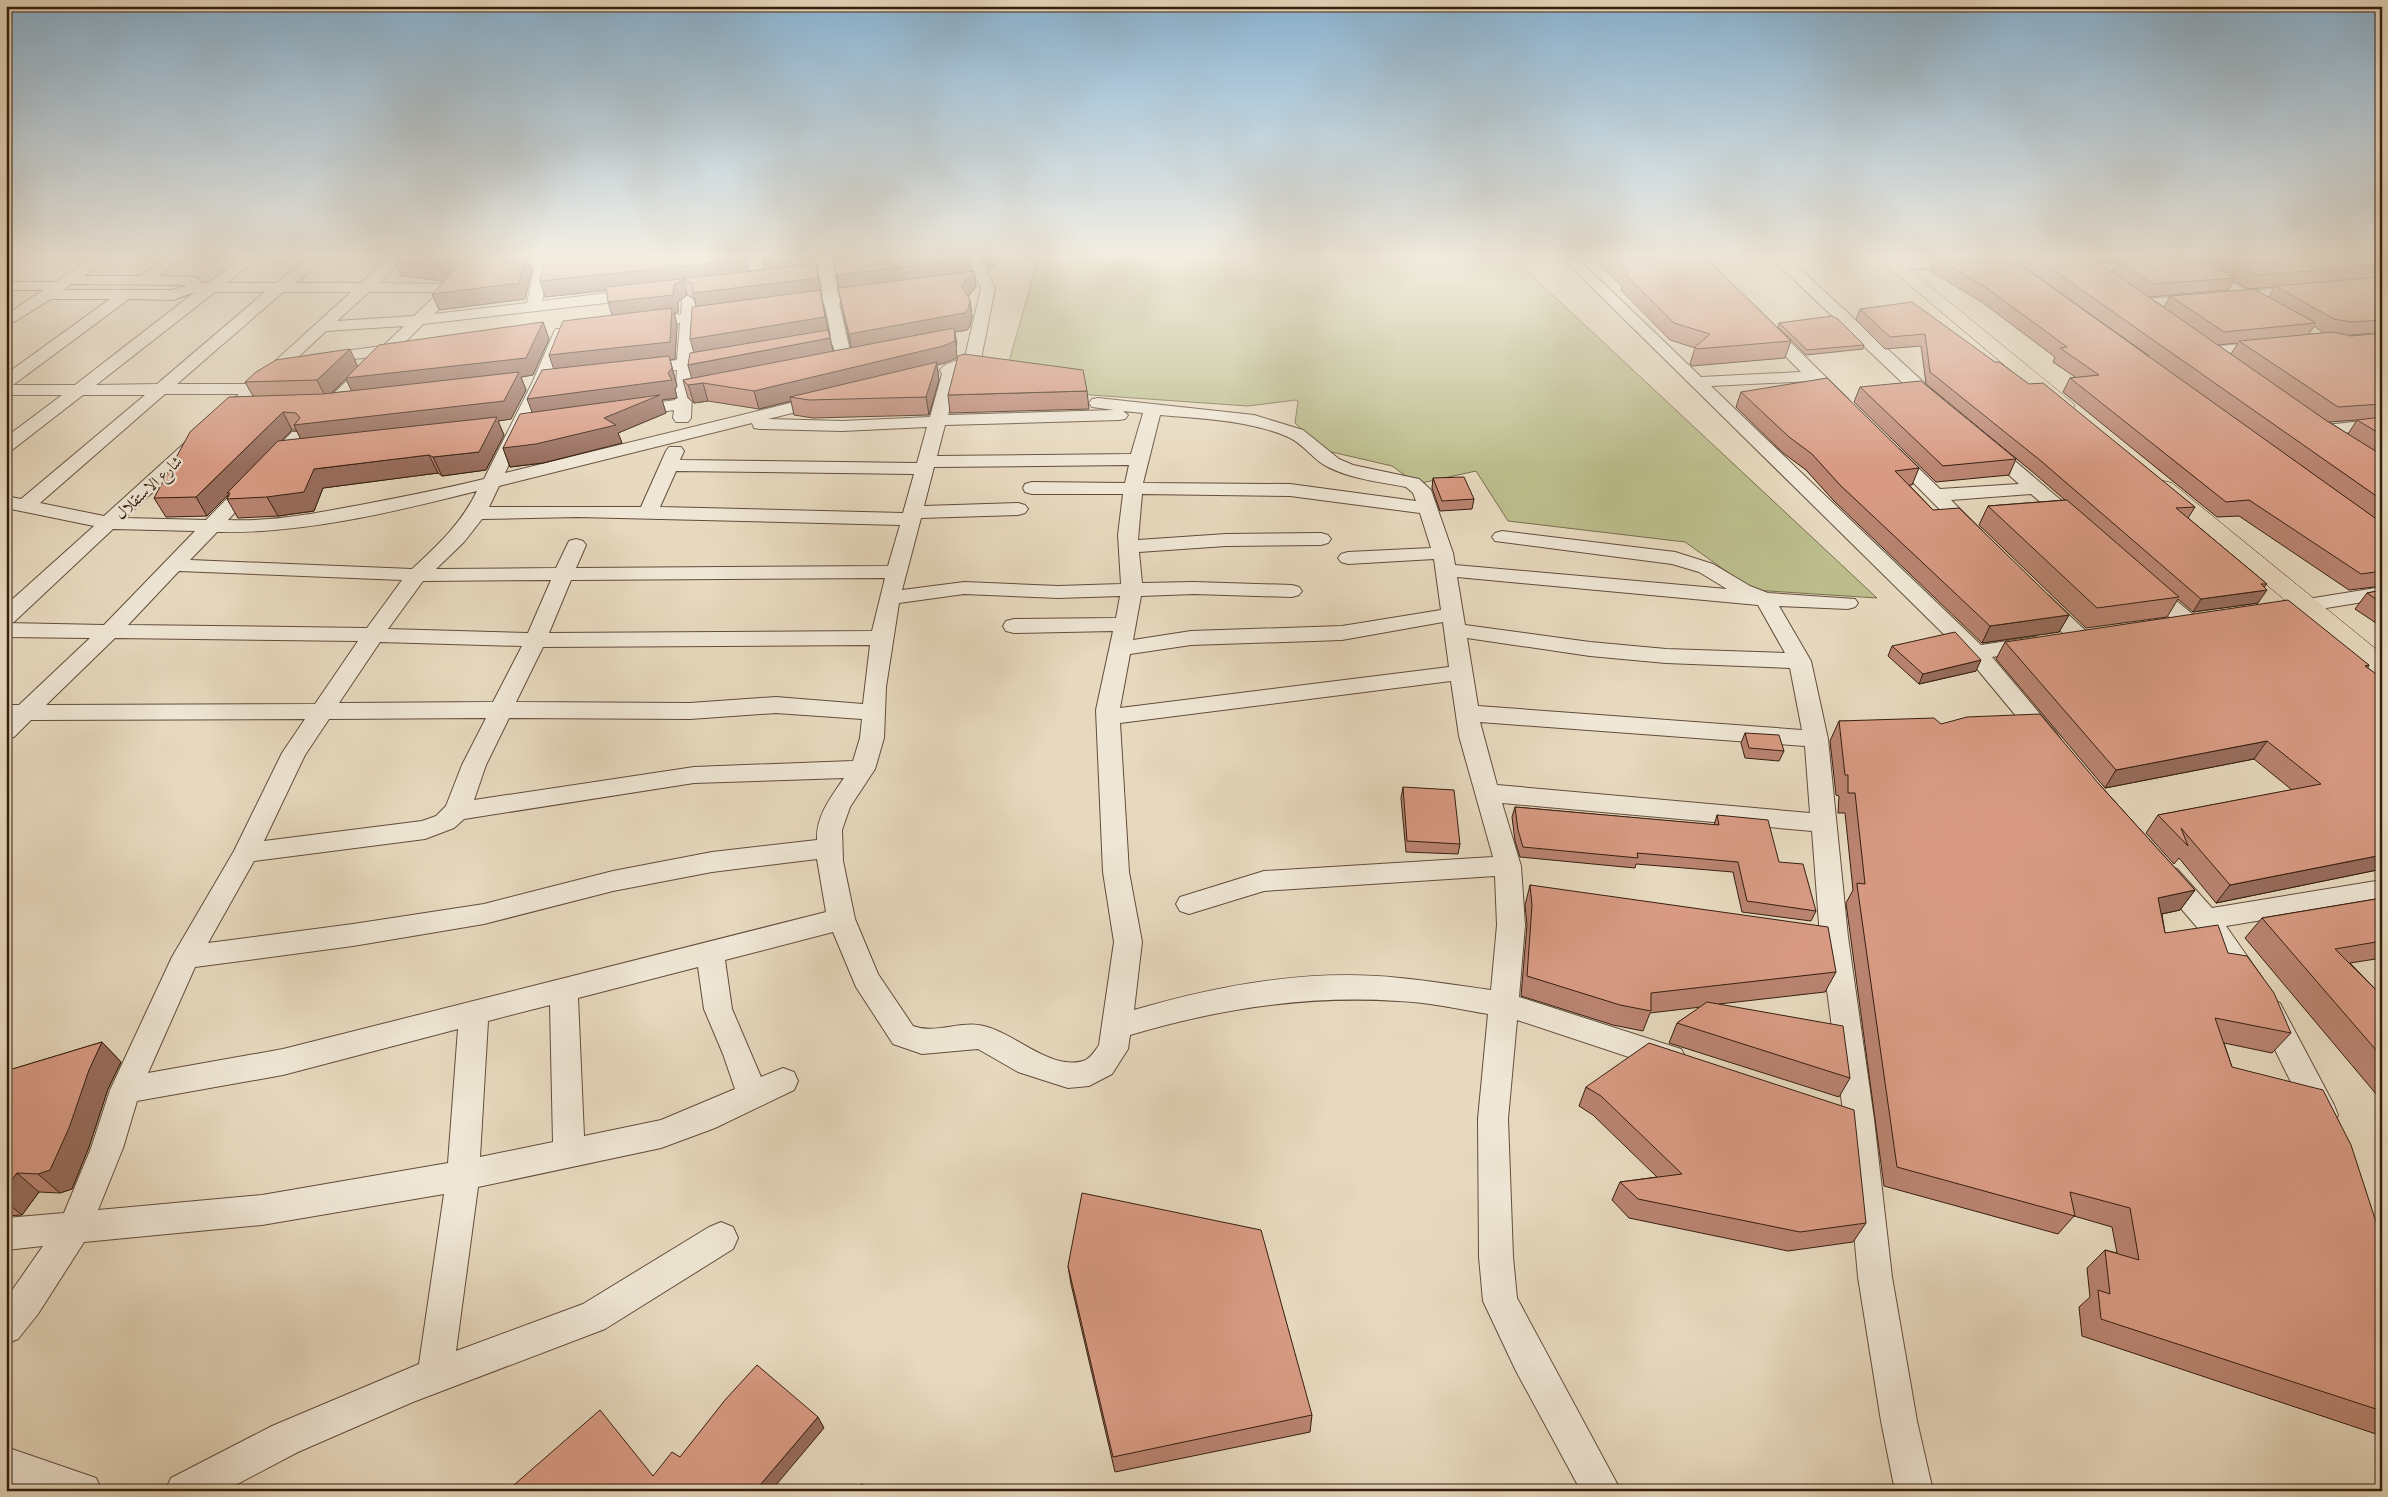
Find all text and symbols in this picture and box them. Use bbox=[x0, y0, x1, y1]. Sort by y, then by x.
street label: شارع الاستقلال bbox=[111, 452, 189, 526]

